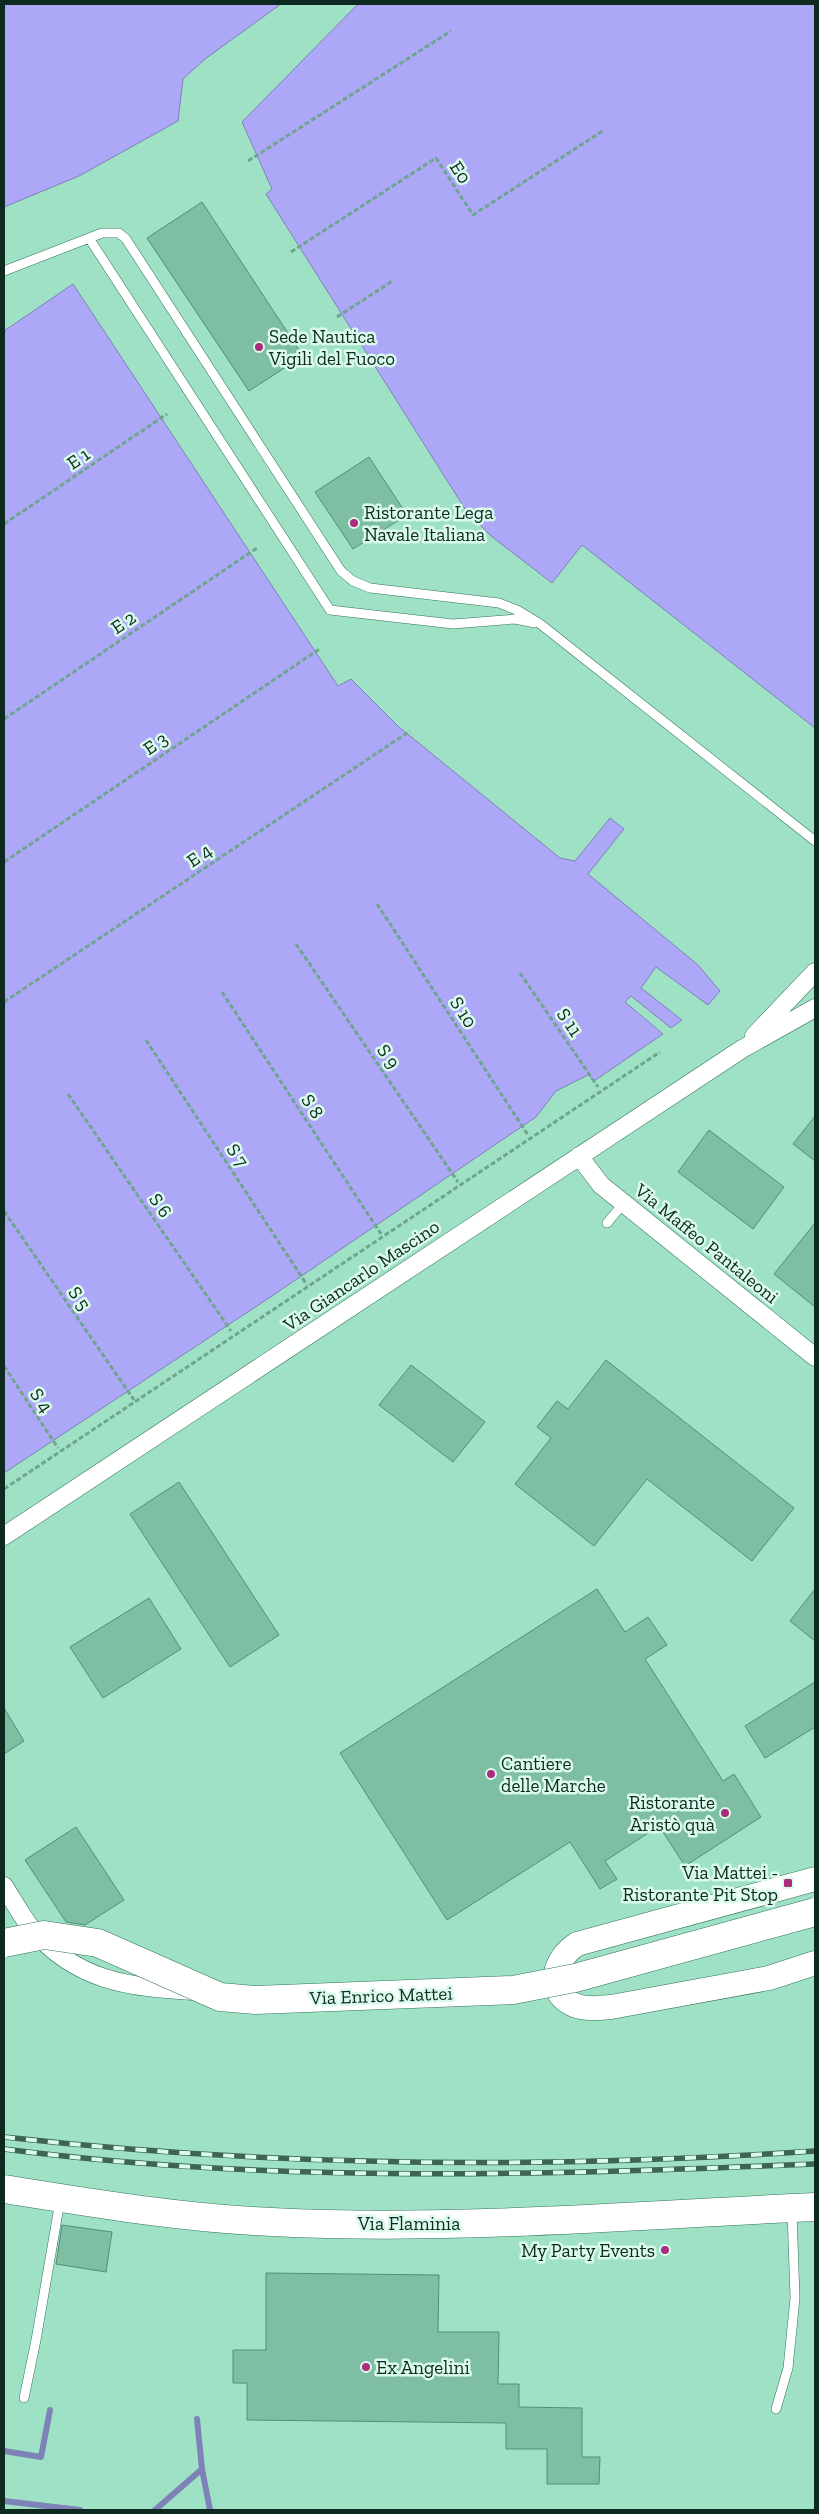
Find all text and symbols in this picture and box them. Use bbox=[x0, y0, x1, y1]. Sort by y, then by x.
street label: E0 bbox=[445, 157, 476, 188]
place label: Sede Nautica Vigili del Fuoco bbox=[268, 325, 395, 370]
marker: Sede Nautica Vigili del Fuoco bbox=[253, 341, 265, 353]
street label: E 1 bbox=[62, 443, 94, 474]
place label: Ristorante Lega Navale Italiana bbox=[364, 501, 493, 546]
marker: Ristorante Lega Navale Italiana bbox=[348, 517, 360, 529]
street label: E 2 bbox=[106, 606, 140, 639]
street label: E 3 bbox=[139, 727, 172, 760]
street label: E 4 bbox=[182, 839, 216, 872]
street label: S 10 bbox=[445, 992, 482, 1032]
street label: S 11 bbox=[552, 1004, 587, 1041]
street label: S 9 bbox=[372, 1040, 405, 1073]
street label: S 8 bbox=[296, 1090, 329, 1123]
street label: S 7 bbox=[222, 1139, 254, 1171]
street label: Via Maffeo Pantaleoni bbox=[629, 1178, 783, 1308]
street label: S 6 bbox=[144, 1189, 177, 1222]
street label: Via Giancarlo Mascino bbox=[278, 1215, 444, 1337]
street label: S 5 bbox=[63, 1282, 96, 1315]
street label: S 4 bbox=[25, 1384, 58, 1417]
place label: Cantiere delle Marche bbox=[501, 1752, 606, 1797]
marker: Cantiere delle Marche bbox=[485, 1768, 497, 1780]
place label: Ristorante Aristò quà bbox=[629, 1791, 715, 1836]
marker: Ristorante Aristò quà bbox=[719, 1807, 731, 1819]
place label: Via Mattei - Ristorante Pit Stop bbox=[623, 1861, 778, 1906]
marker: Via Mattei - Ristorante Pit Stop bbox=[782, 1877, 794, 1889]
street label: Via Enrico Mattei bbox=[308, 1982, 453, 2010]
street label: Via Flaminia bbox=[357, 2212, 460, 2235]
place label: My Party Events bbox=[521, 2239, 655, 2262]
marker: My Party Events bbox=[659, 2244, 671, 2256]
place label: Ex Angelini bbox=[376, 2356, 470, 2379]
marker: Ex Angelini bbox=[360, 2361, 372, 2373]

